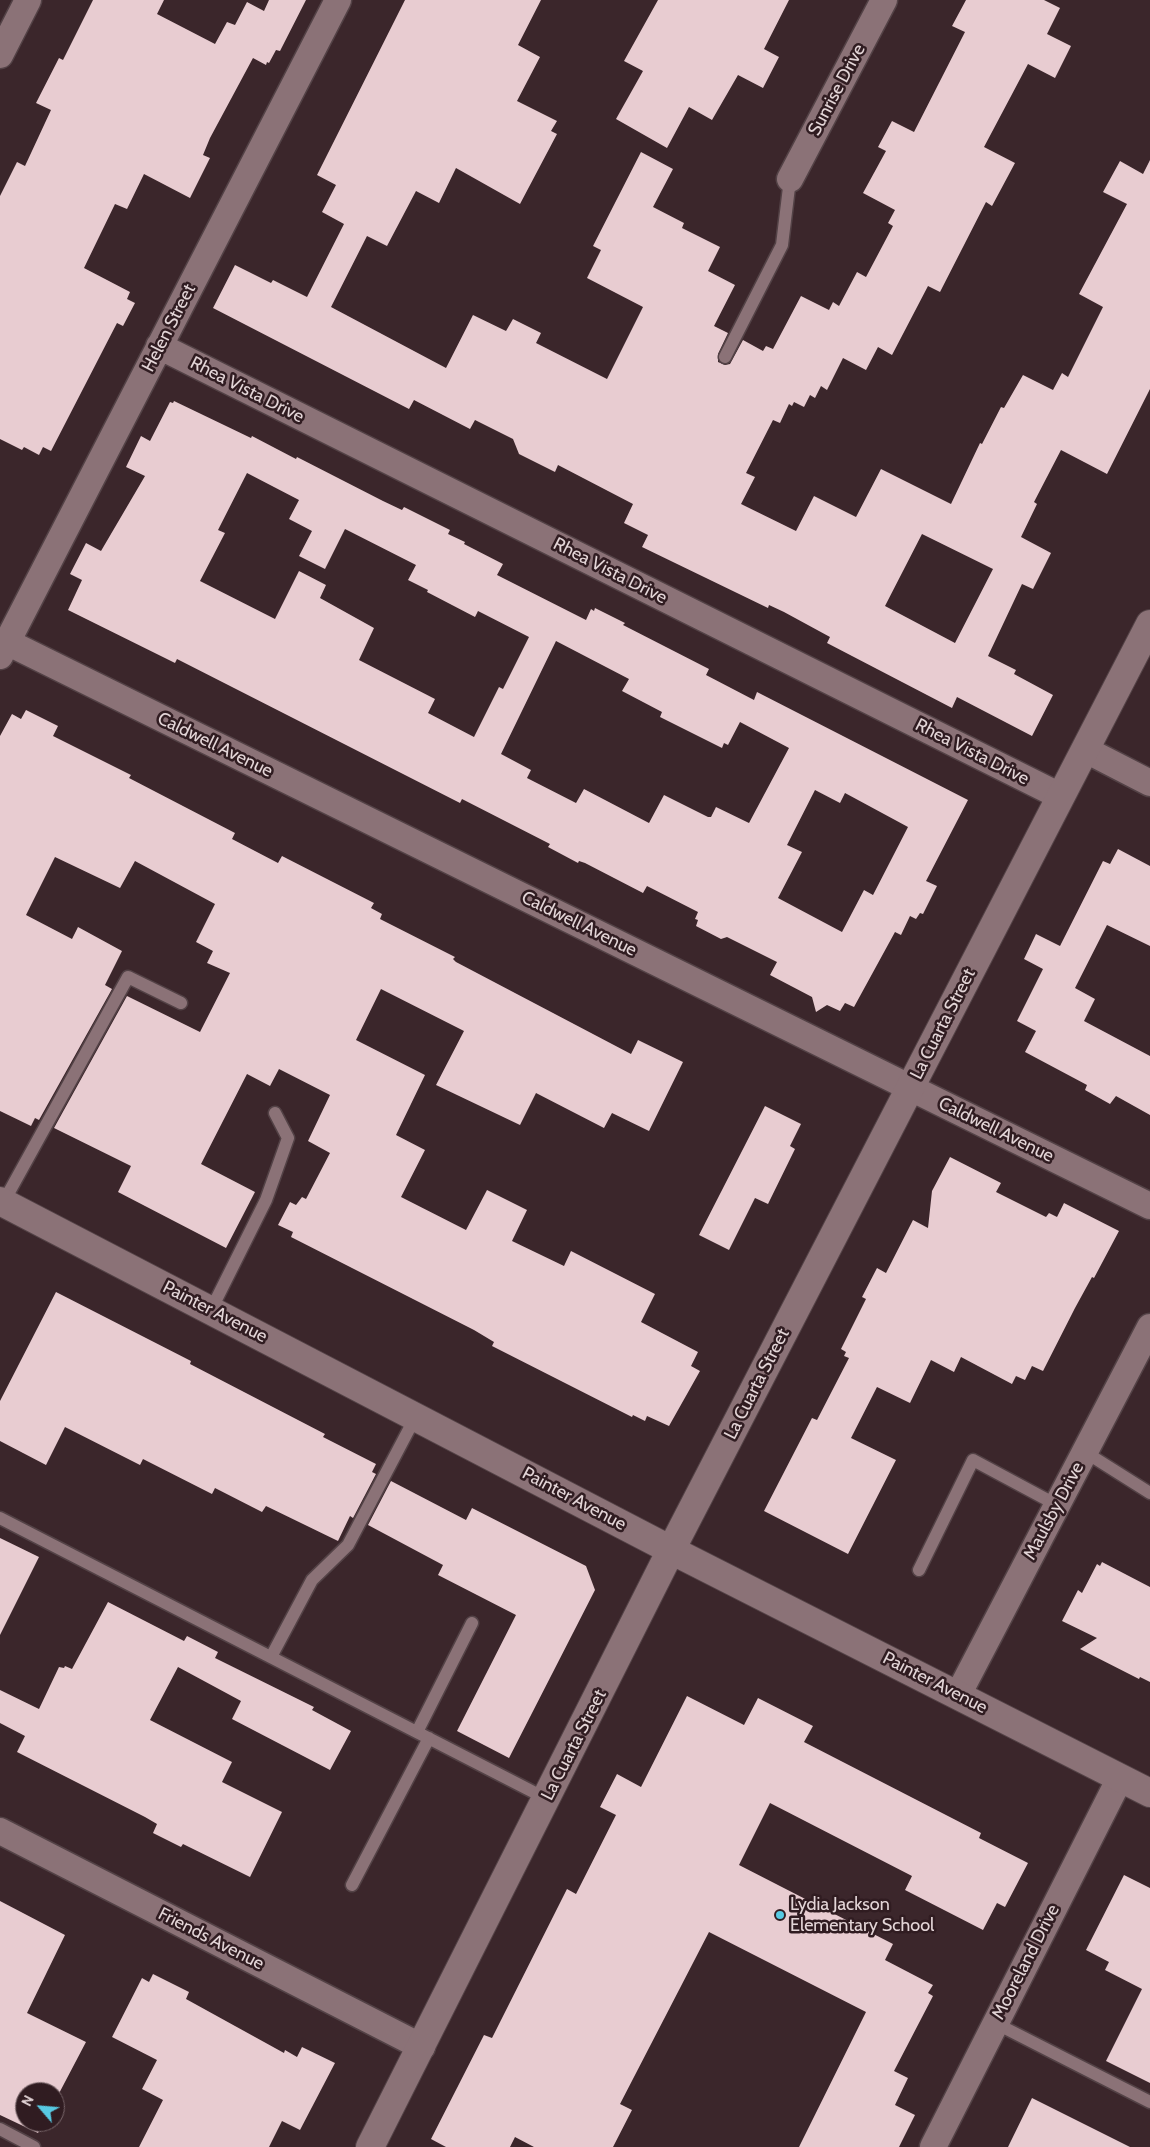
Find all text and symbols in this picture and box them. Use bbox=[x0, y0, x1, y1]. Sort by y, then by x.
street label: Sunrise Drive bbox=[804, 41, 870, 139]
street label: Helen Street bbox=[138, 281, 200, 375]
street label: Rhea Vista Drive bbox=[187, 352, 307, 428]
street label: Rhea Vista Drive bbox=[550, 533, 670, 609]
street label: Caldwell Avenue bbox=[154, 708, 276, 782]
street label: Rhea Vista Drive bbox=[912, 714, 1032, 790]
street label: Caldwell Avenue bbox=[518, 887, 640, 961]
street label: La Cuarta Street bbox=[906, 965, 980, 1083]
street label: Caldwell Avenue bbox=[935, 1093, 1057, 1167]
street label: Painter Avenue bbox=[159, 1276, 271, 1348]
street label: La Cuarta Street bbox=[720, 1325, 794, 1443]
street label: Maulsby Drive bbox=[1019, 1458, 1089, 1564]
street label: Painter Avenue bbox=[518, 1463, 630, 1535]
street label: Painter Avenue bbox=[879, 1647, 991, 1719]
street label: La Cuarta Street bbox=[537, 1686, 611, 1804]
place label: Lydia Jackson Elementary School bbox=[790, 1894, 934, 1936]
street label: Mooreland Drive bbox=[988, 1901, 1064, 2023]
street label: Friends Avenue bbox=[154, 1903, 268, 1975]
marker: Lydia Jackson Elementary School bbox=[774, 1909, 786, 1921]
north arrow bbox=[15, 2082, 65, 2132]
text: N bbox=[17, 2092, 38, 2109]

